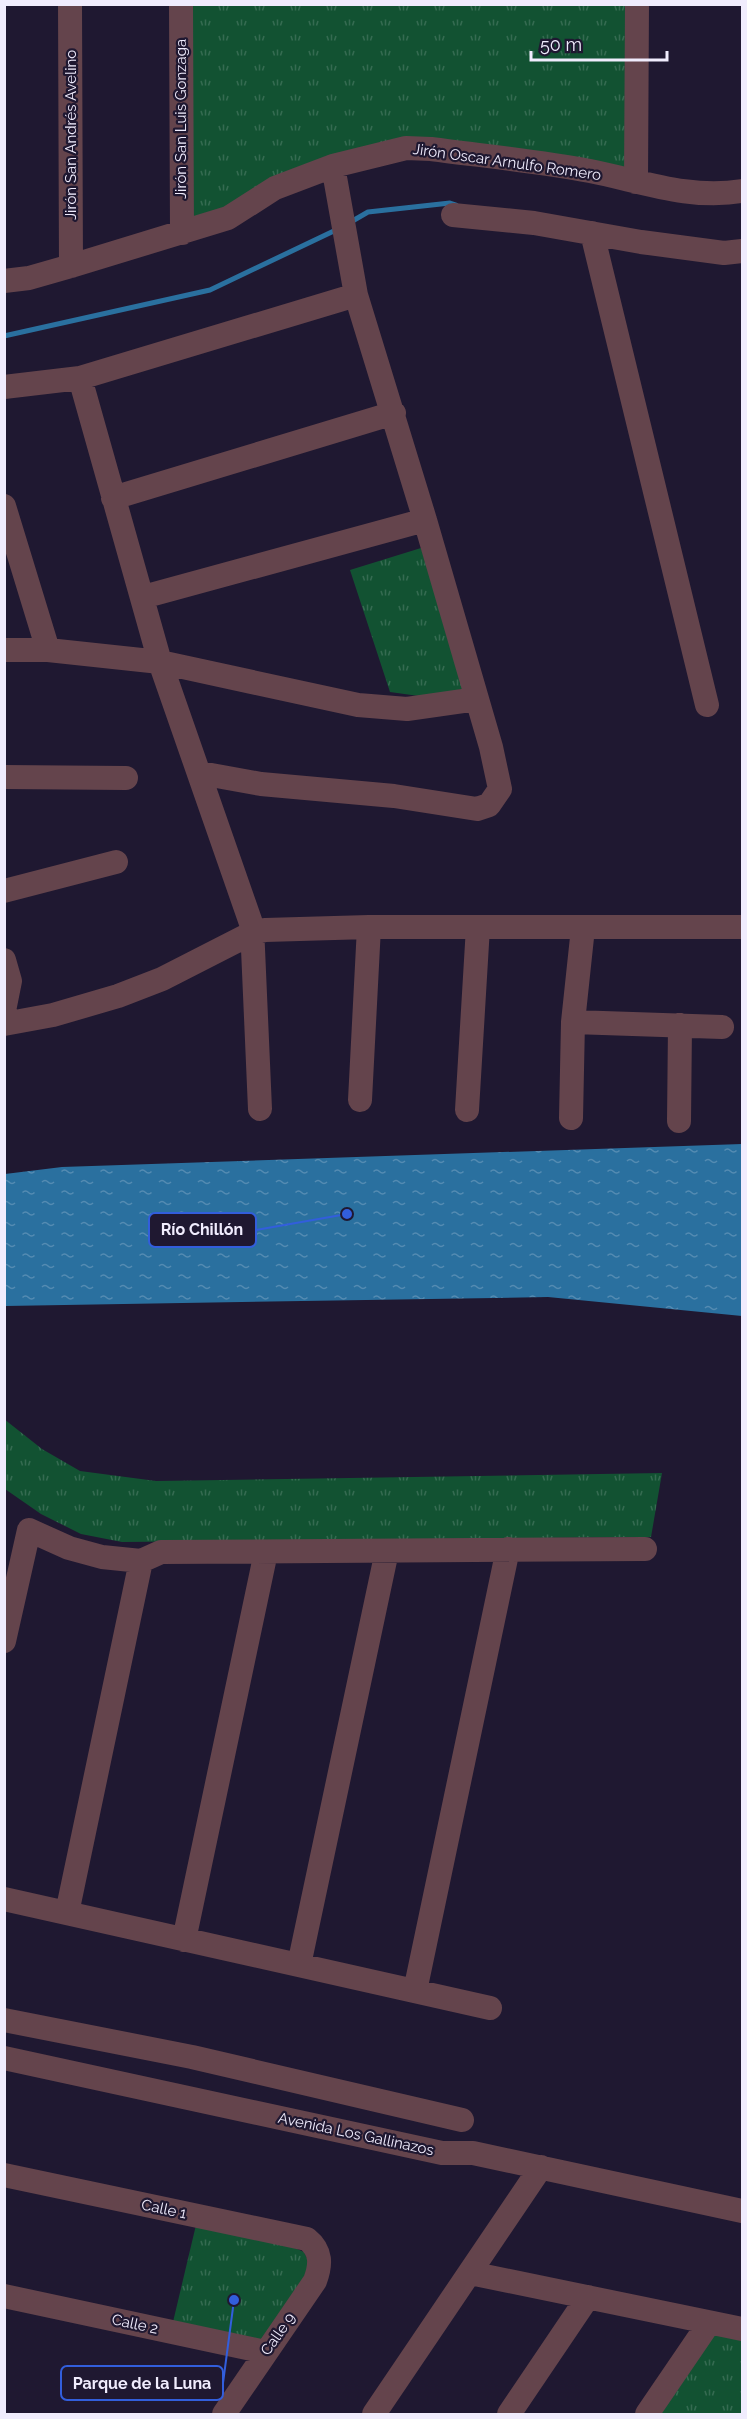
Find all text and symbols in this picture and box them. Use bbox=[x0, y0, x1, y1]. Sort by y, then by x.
scale bar bbox=[531, 24, 668, 62]
text: 50 m bbox=[540, 34, 582, 55]
street label: Jirón San Luis Gonzaga bbox=[172, 39, 190, 199]
street label: Jirón San Andrés Avelino bbox=[62, 50, 80, 220]
street label: Jirón Oscar Arnulfo Romero bbox=[412, 140, 602, 184]
callout: Río Chillón bbox=[149, 1213, 256, 1247]
text: Río Chillón bbox=[161, 1220, 243, 1239]
street label: Avenida Los Gallinazos bbox=[276, 2109, 436, 2159]
street label: Calle 1 bbox=[140, 2195, 189, 2223]
street label: Calle 9 bbox=[257, 2309, 299, 2359]
street label: Calle 2 bbox=[110, 2310, 160, 2338]
callout: Parque de la Luna bbox=[61, 2366, 223, 2400]
text: Parque de la Luna bbox=[73, 2374, 211, 2393]

